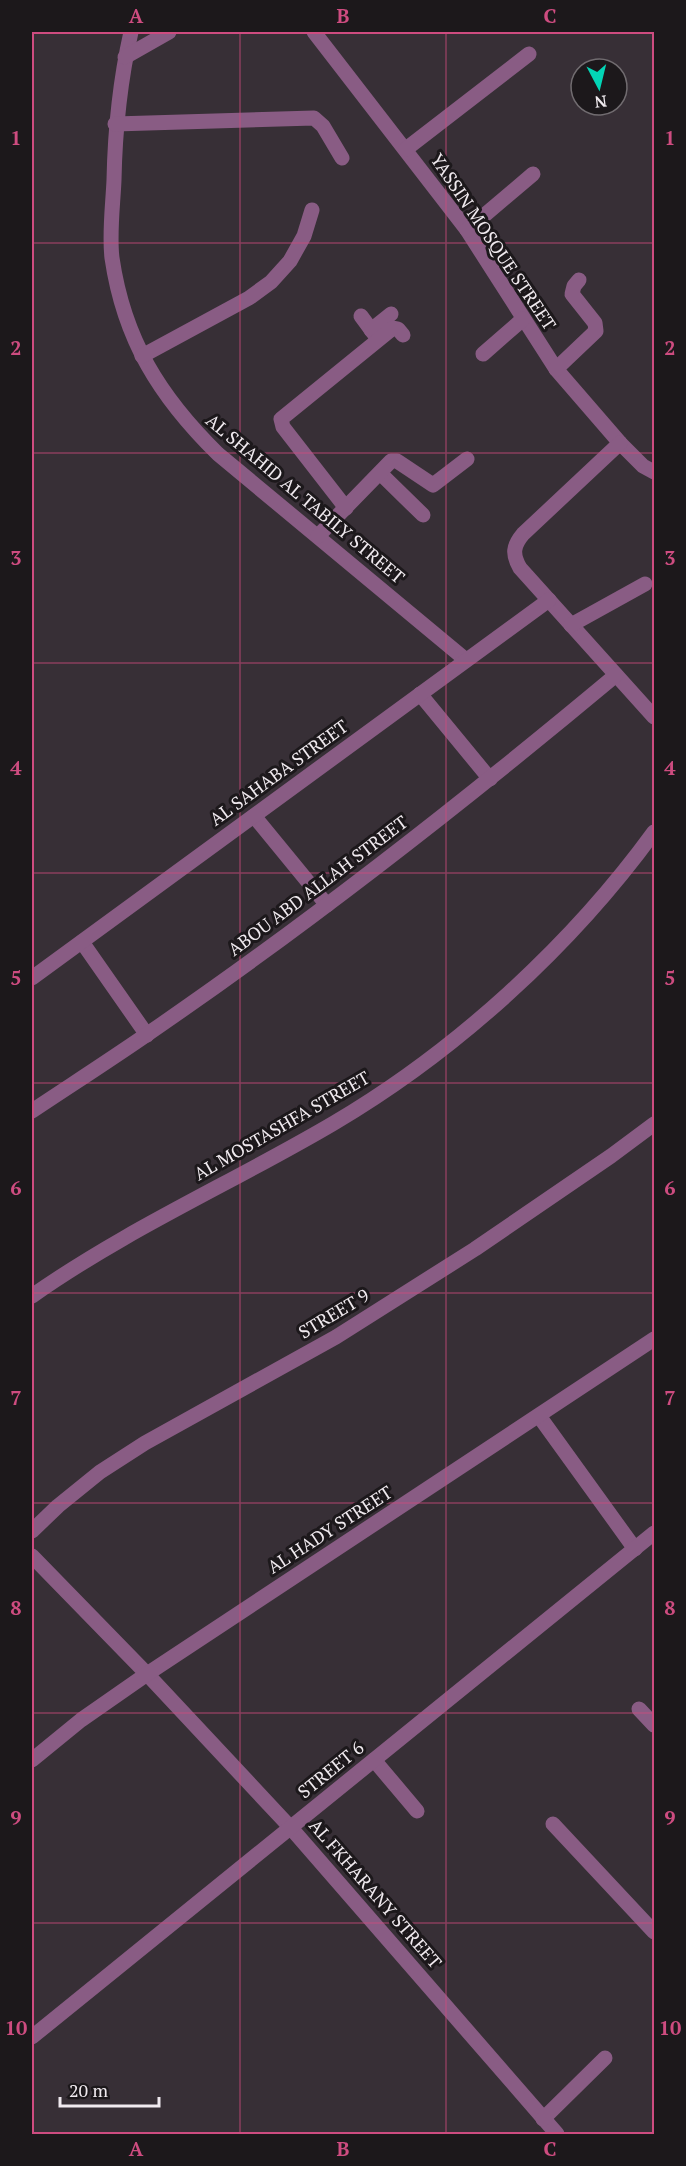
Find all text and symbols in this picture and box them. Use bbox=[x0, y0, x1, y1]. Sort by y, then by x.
text: A bbox=[129, 2, 144, 29]
text: B bbox=[337, 2, 350, 29]
text: C bbox=[543, 2, 557, 29]
north arrow bbox=[569, 57, 629, 117]
text: N bbox=[593, 90, 608, 114]
text: 1 bbox=[10, 124, 22, 151]
text: 1 bbox=[664, 124, 676, 151]
street label: YASSIN MOSQUE STREET bbox=[426, 148, 562, 335]
text: 2 bbox=[10, 334, 22, 361]
text: 2 bbox=[664, 334, 676, 361]
street label: AL SHAHID AL TABILY STREET bbox=[201, 408, 410, 589]
text: 3 bbox=[10, 544, 22, 571]
text: 3 bbox=[664, 544, 676, 571]
street label: AL SAHABA STREET bbox=[204, 714, 352, 831]
text: 4 bbox=[10, 754, 22, 781]
text: 4 bbox=[664, 754, 676, 781]
street label: ABOU ABD ALLAH STREET bbox=[223, 810, 412, 961]
text: 5 bbox=[10, 964, 22, 991]
text: 5 bbox=[664, 964, 676, 991]
street label: AL MOSTASHFA STREET bbox=[189, 1065, 374, 1185]
text: 6 bbox=[10, 1174, 22, 1201]
text: 6 bbox=[664, 1174, 676, 1201]
street label: STREET 9 bbox=[294, 1283, 373, 1344]
text: 7 bbox=[10, 1384, 22, 1411]
text: 7 bbox=[664, 1384, 676, 1411]
street label: AL HADY STREET bbox=[262, 1480, 396, 1579]
text: 8 bbox=[10, 1594, 22, 1621]
text: 8 bbox=[664, 1594, 676, 1621]
street label: STREET 6 bbox=[292, 1735, 369, 1803]
text: 9 bbox=[10, 1804, 22, 1831]
text: 9 bbox=[664, 1804, 676, 1831]
street label: AL FKHARANY STREET bbox=[304, 1814, 447, 1973]
text: 10 bbox=[5, 2014, 27, 2041]
text: 10 bbox=[659, 2014, 681, 2041]
scale bar bbox=[60, 2070, 159, 2108]
text: 20 m bbox=[69, 2078, 109, 2102]
text: A bbox=[129, 2135, 144, 2162]
text: B bbox=[337, 2135, 350, 2162]
text: C bbox=[543, 2135, 557, 2162]

